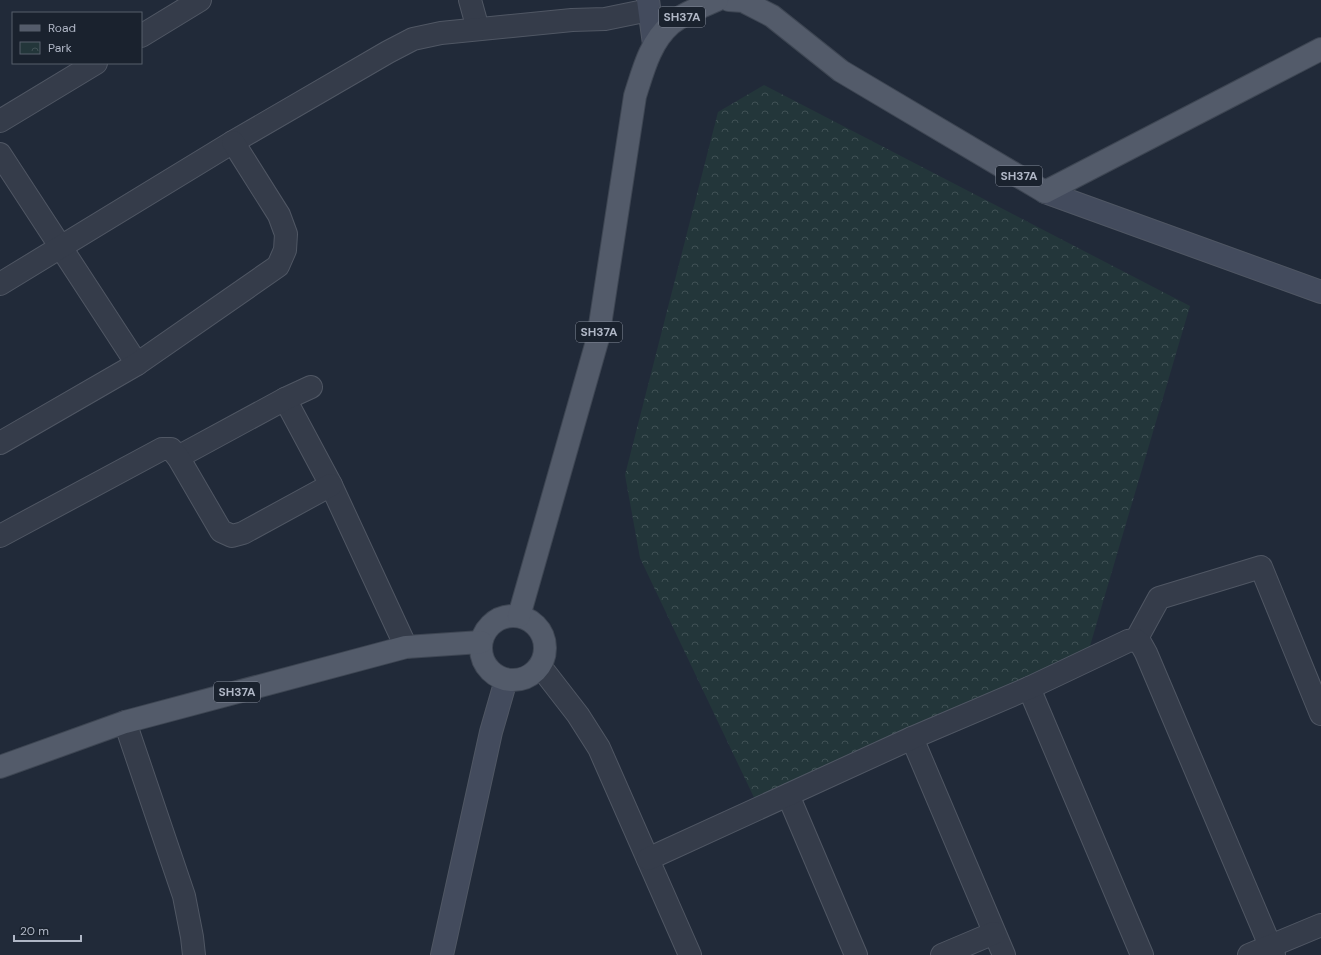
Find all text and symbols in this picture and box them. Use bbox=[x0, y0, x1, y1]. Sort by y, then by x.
road number: SH37A bbox=[659, 7, 705, 27]
legend bbox=[12, 12, 142, 64]
text: Road bbox=[48, 20, 76, 36]
text: Park bbox=[48, 40, 72, 56]
road number: SH37A bbox=[996, 166, 1042, 186]
road number: SH37A bbox=[576, 322, 622, 342]
road number: SH37A bbox=[214, 682, 260, 702]
scale bar bbox=[14, 917, 81, 943]
text: 20 m bbox=[20, 923, 49, 939]

